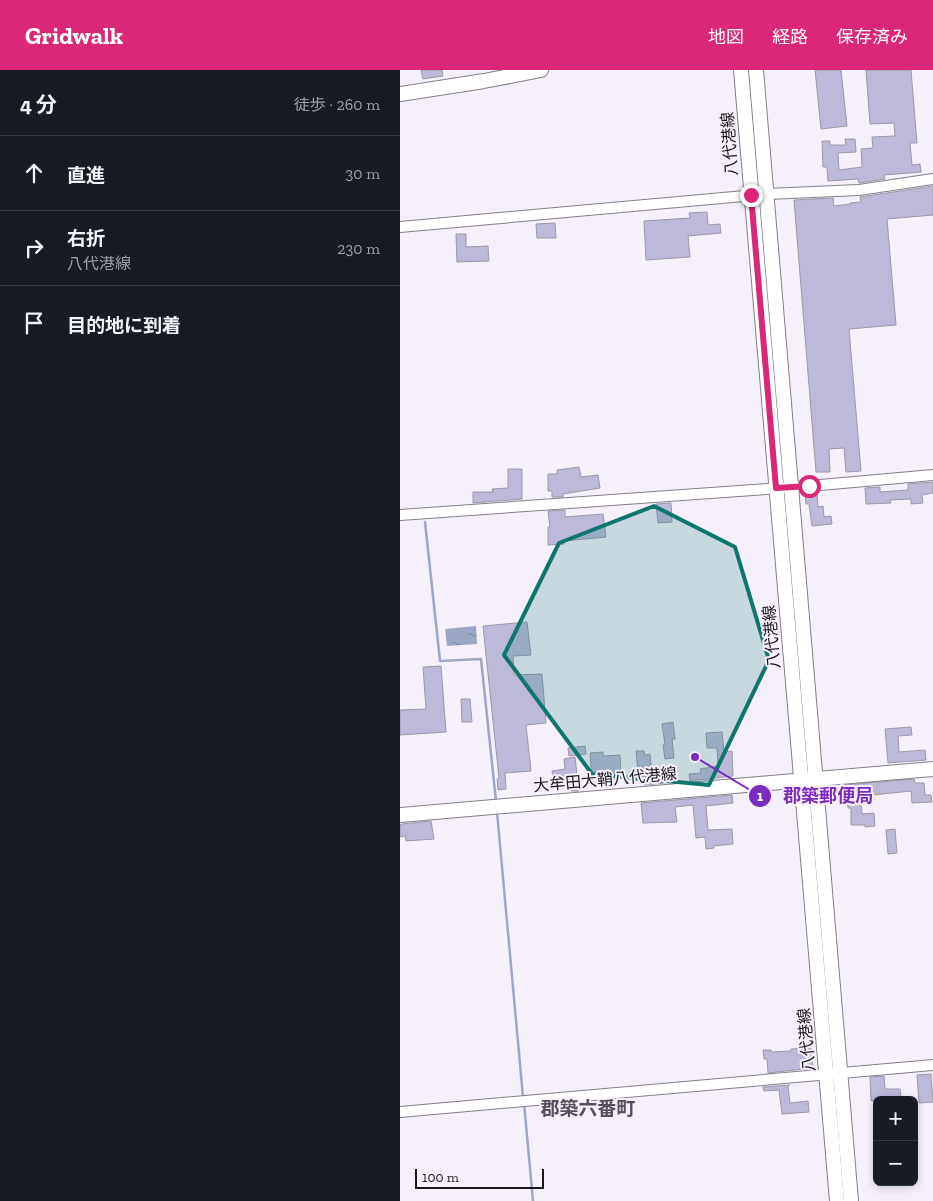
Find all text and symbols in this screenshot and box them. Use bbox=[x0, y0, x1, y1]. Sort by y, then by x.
text: Gridwalk bbox=[25, 21, 123, 50]
text: 地図 bbox=[708, 26, 744, 48]
text: 経路 bbox=[772, 26, 808, 48]
text: 保存済み bbox=[836, 26, 908, 48]
text: 4 分 bbox=[20, 92, 57, 117]
text: 徒歩 · 260 m bbox=[294, 95, 380, 114]
street label: 八代港線 bbox=[718, 111, 741, 177]
icon: ahead bbox=[20, 159, 48, 187]
text: 直進 bbox=[67, 164, 105, 187]
text: 30 m bbox=[346, 164, 380, 183]
route end bbox=[740, 184, 763, 207]
text: 右折 bbox=[67, 227, 105, 250]
icon: right bbox=[20, 234, 48, 262]
text: 230 m bbox=[337, 239, 380, 258]
text: 八代港線 bbox=[67, 254, 131, 273]
icon: arrive bbox=[20, 309, 48, 337]
text: 目的地に到着 bbox=[67, 314, 181, 337]
route start bbox=[798, 475, 821, 498]
street label: 八代港線 bbox=[759, 604, 784, 670]
street label: 大牟田大鞘八代港線 bbox=[532, 764, 678, 795]
callout: 郡築郵便局 bbox=[748, 780, 883, 813]
text: 郡築郵便局 bbox=[783, 785, 873, 807]
text: 1 bbox=[757, 787, 763, 805]
street label: 八代港線 bbox=[794, 1007, 819, 1073]
map controls bbox=[873, 1096, 918, 1186]
button: + bbox=[873, 1096, 918, 1141]
district label: 郡築六番町 bbox=[540, 1097, 636, 1120]
button: − bbox=[873, 1141, 918, 1186]
scale bar bbox=[415, 1166, 544, 1189]
text: 100 m bbox=[422, 1169, 459, 1186]

